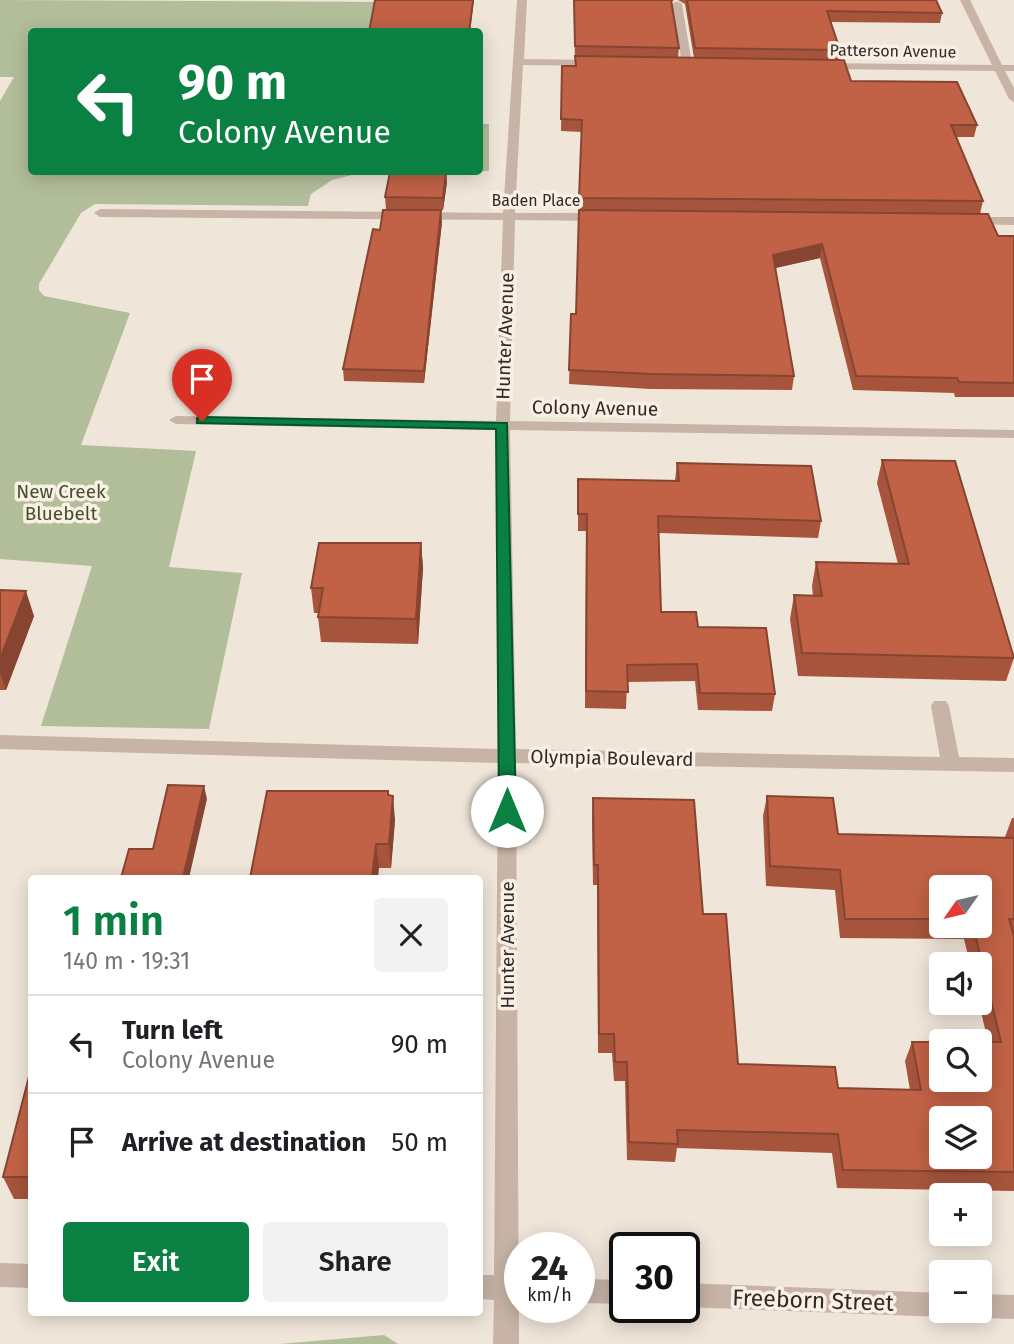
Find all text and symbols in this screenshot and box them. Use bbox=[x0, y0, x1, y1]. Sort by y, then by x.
street label: Patterson Avenue bbox=[830, 40, 956, 62]
text: 90 m bbox=[178, 53, 287, 112]
icon: left bbox=[63, 56, 154, 147]
text: Colony Avenue bbox=[178, 113, 391, 151]
street label: Baden Place bbox=[492, 191, 580, 210]
street label: Hunter Avenue bbox=[491, 272, 519, 400]
pin bbox=[172, 349, 232, 421]
icon: arrive bbox=[183, 360, 221, 398]
street label: Colony Avenue bbox=[532, 395, 658, 421]
park label: New Creek Bluebelt bbox=[16, 480, 106, 525]
street label: Olympia Boulevard bbox=[530, 745, 694, 771]
position arrow bbox=[470, 774, 544, 848]
north arrow bbox=[929, 875, 992, 938]
map controls bbox=[929, 875, 992, 1323]
street label: Hunter Avenue bbox=[496, 881, 519, 1009]
text: 1 min bbox=[63, 896, 164, 946]
button: close bbox=[374, 898, 448, 972]
text: 140 m · 19:31 bbox=[63, 947, 190, 975]
button: sound bbox=[929, 952, 992, 1015]
text: Turn left bbox=[122, 1015, 223, 1046]
icon: left bbox=[63, 1025, 101, 1063]
text: 90 m bbox=[391, 1029, 448, 1060]
button: search bbox=[929, 1029, 992, 1092]
text: Colony Avenue bbox=[122, 1046, 275, 1074]
button: layers bbox=[929, 1106, 992, 1169]
icon: arrive bbox=[63, 1123, 101, 1161]
text: Arrive at destination bbox=[122, 1127, 366, 1158]
text: 50 m bbox=[391, 1127, 448, 1158]
button: + bbox=[929, 1183, 992, 1246]
button: Exit bbox=[63, 1222, 249, 1302]
button: Share bbox=[263, 1222, 448, 1302]
speed limit sign: 30 bbox=[609, 1232, 700, 1323]
text: 24 bbox=[531, 1247, 568, 1289]
button: − bbox=[929, 1260, 992, 1323]
street label: Freeborn Street bbox=[732, 1283, 895, 1317]
text: km/h bbox=[527, 1284, 572, 1306]

